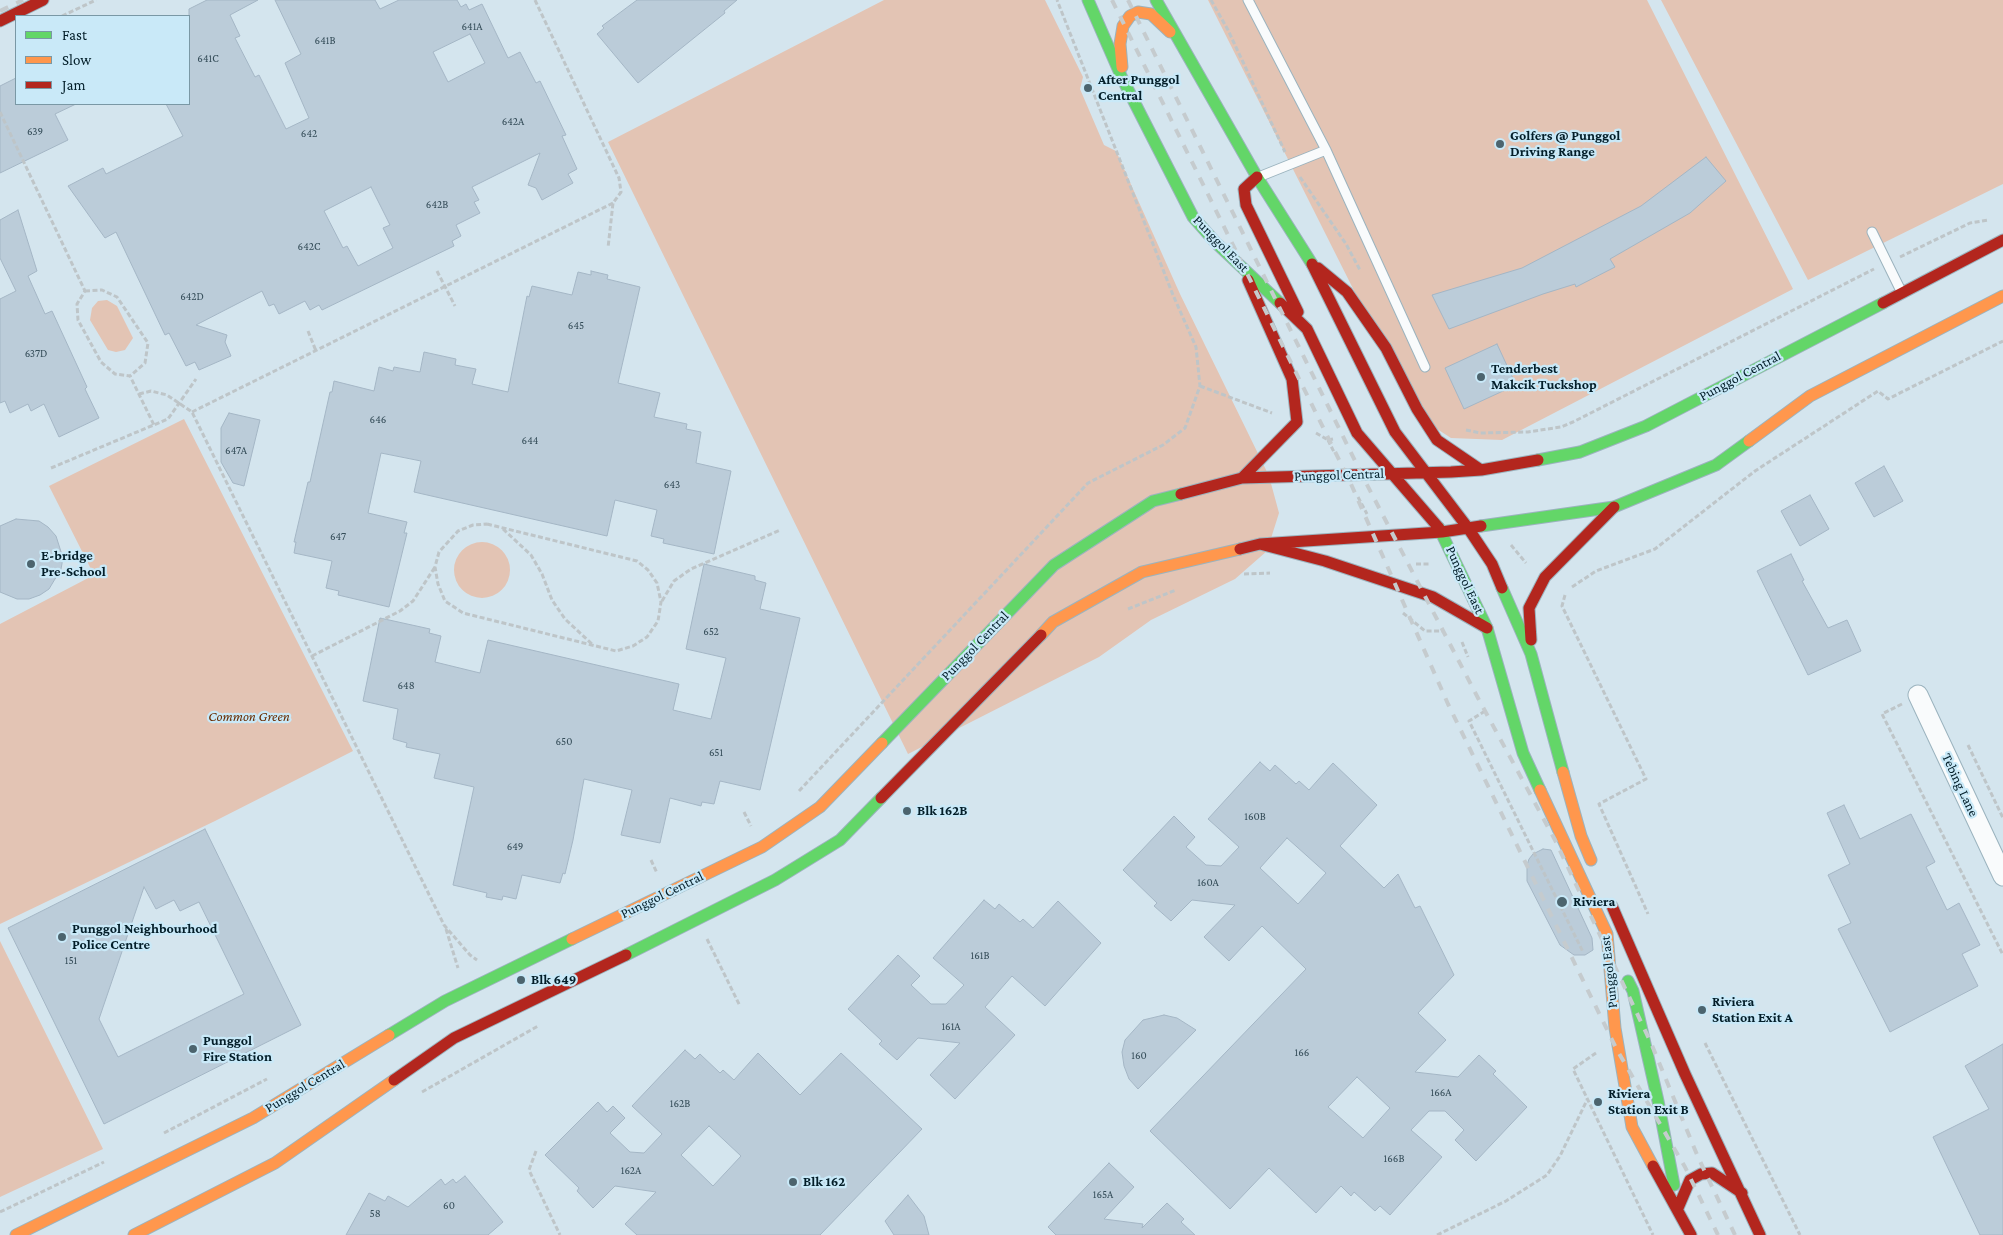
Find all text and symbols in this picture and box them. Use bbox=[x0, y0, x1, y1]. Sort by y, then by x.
legend bbox=[15, 15, 190, 105]
house number: 641A bbox=[461, 20, 483, 34]
text: Fast bbox=[62, 27, 87, 43]
house number: 641B bbox=[315, 34, 335, 48]
text: Slow bbox=[62, 52, 91, 68]
house number: 641C bbox=[197, 52, 219, 66]
place label: After Punggol Central bbox=[1098, 72, 1180, 104]
text: Jam bbox=[62, 77, 85, 93]
marker: After Punggol Central bbox=[1082, 82, 1094, 94]
house number: 642A bbox=[502, 115, 524, 129]
house number: 639 bbox=[27, 125, 43, 139]
house number: 642 bbox=[301, 127, 317, 141]
place label: Golfers @ Punggol Driving Range bbox=[1510, 128, 1620, 160]
marker: Golfers @ Punggol Driving Range bbox=[1494, 138, 1506, 150]
house number: 642B bbox=[426, 198, 448, 212]
street label: Punggol East bbox=[1190, 212, 1252, 276]
house number: 642C bbox=[298, 240, 320, 254]
house number: 642D bbox=[180, 290, 204, 304]
house number: 645 bbox=[568, 319, 584, 333]
house number: 637D bbox=[25, 347, 47, 361]
street label: Punggol Central bbox=[1696, 347, 1784, 405]
place label: Tenderbest Makcik Tuckshop bbox=[1491, 361, 1597, 394]
marker: Tenderbest Makcik Tuckshop bbox=[1475, 371, 1487, 383]
house number: 646 bbox=[370, 413, 386, 427]
house number: 644 bbox=[522, 434, 538, 448]
house number: 647A bbox=[225, 444, 247, 458]
street label: Punggol Central bbox=[1294, 465, 1384, 485]
house number: 643 bbox=[664, 478, 680, 492]
house number: 647 bbox=[330, 530, 346, 544]
street label: Punggol East bbox=[1442, 543, 1488, 617]
place label: E-bridge Pre-School bbox=[41, 548, 106, 580]
marker: E-bridge Pre-School bbox=[25, 558, 37, 570]
street label: Punggol Central bbox=[938, 608, 1012, 684]
house number: 652 bbox=[703, 625, 719, 639]
house number: 648 bbox=[397, 679, 415, 693]
park label: Common Green bbox=[208, 709, 290, 725]
house number: 650 bbox=[556, 735, 572, 749]
house number: 651 bbox=[709, 746, 723, 760]
street label: Tebing Lane bbox=[1938, 751, 1982, 819]
place label: Blk 162B bbox=[917, 803, 968, 819]
marker: Blk 162B bbox=[901, 805, 913, 817]
house number: 160B bbox=[1244, 810, 1266, 824]
house number: 649 bbox=[507, 840, 523, 854]
street label: Punggol Central bbox=[618, 868, 706, 922]
house number: 160A bbox=[1197, 876, 1219, 890]
place label: Riviera bbox=[1573, 894, 1615, 910]
marker: Riviera bbox=[1555, 895, 1569, 909]
place label: Punggol Neighbourhood Police Centre bbox=[72, 921, 218, 954]
marker: Punggol Neighbourhood Police Centre bbox=[56, 931, 68, 943]
street label: Punggol East bbox=[1597, 935, 1621, 1009]
house number: 161B bbox=[971, 949, 989, 963]
house number: 151 bbox=[65, 954, 77, 968]
place label: Blk 649 bbox=[531, 972, 576, 988]
marker: Blk 649 bbox=[515, 974, 527, 986]
place label: Riviera Station Exit A bbox=[1712, 994, 1793, 1026]
marker: Riviera Station Exit A bbox=[1696, 1004, 1708, 1016]
house number: 161A bbox=[941, 1020, 961, 1034]
place label: Punggol Fire Station bbox=[203, 1033, 272, 1066]
marker: Punggol Fire Station bbox=[187, 1043, 199, 1055]
house number: 166 bbox=[1295, 1046, 1309, 1060]
house number: 160 bbox=[1131, 1049, 1147, 1063]
street label: Punggol Central bbox=[262, 1056, 348, 1116]
house number: 166A bbox=[1431, 1086, 1451, 1100]
place label: Riviera Station Exit B bbox=[1608, 1086, 1689, 1118]
marker: Riviera Station Exit B bbox=[1592, 1096, 1604, 1108]
house number: 162B bbox=[670, 1097, 690, 1111]
house number: 166B bbox=[1384, 1152, 1404, 1166]
house number: 162A bbox=[621, 1164, 641, 1178]
place label: Blk 162 bbox=[803, 1174, 845, 1190]
marker: Blk 162 bbox=[787, 1176, 799, 1188]
house number: 165A bbox=[1093, 1188, 1113, 1202]
house number: 60 bbox=[443, 1199, 455, 1213]
house number: 58 bbox=[369, 1207, 381, 1221]

